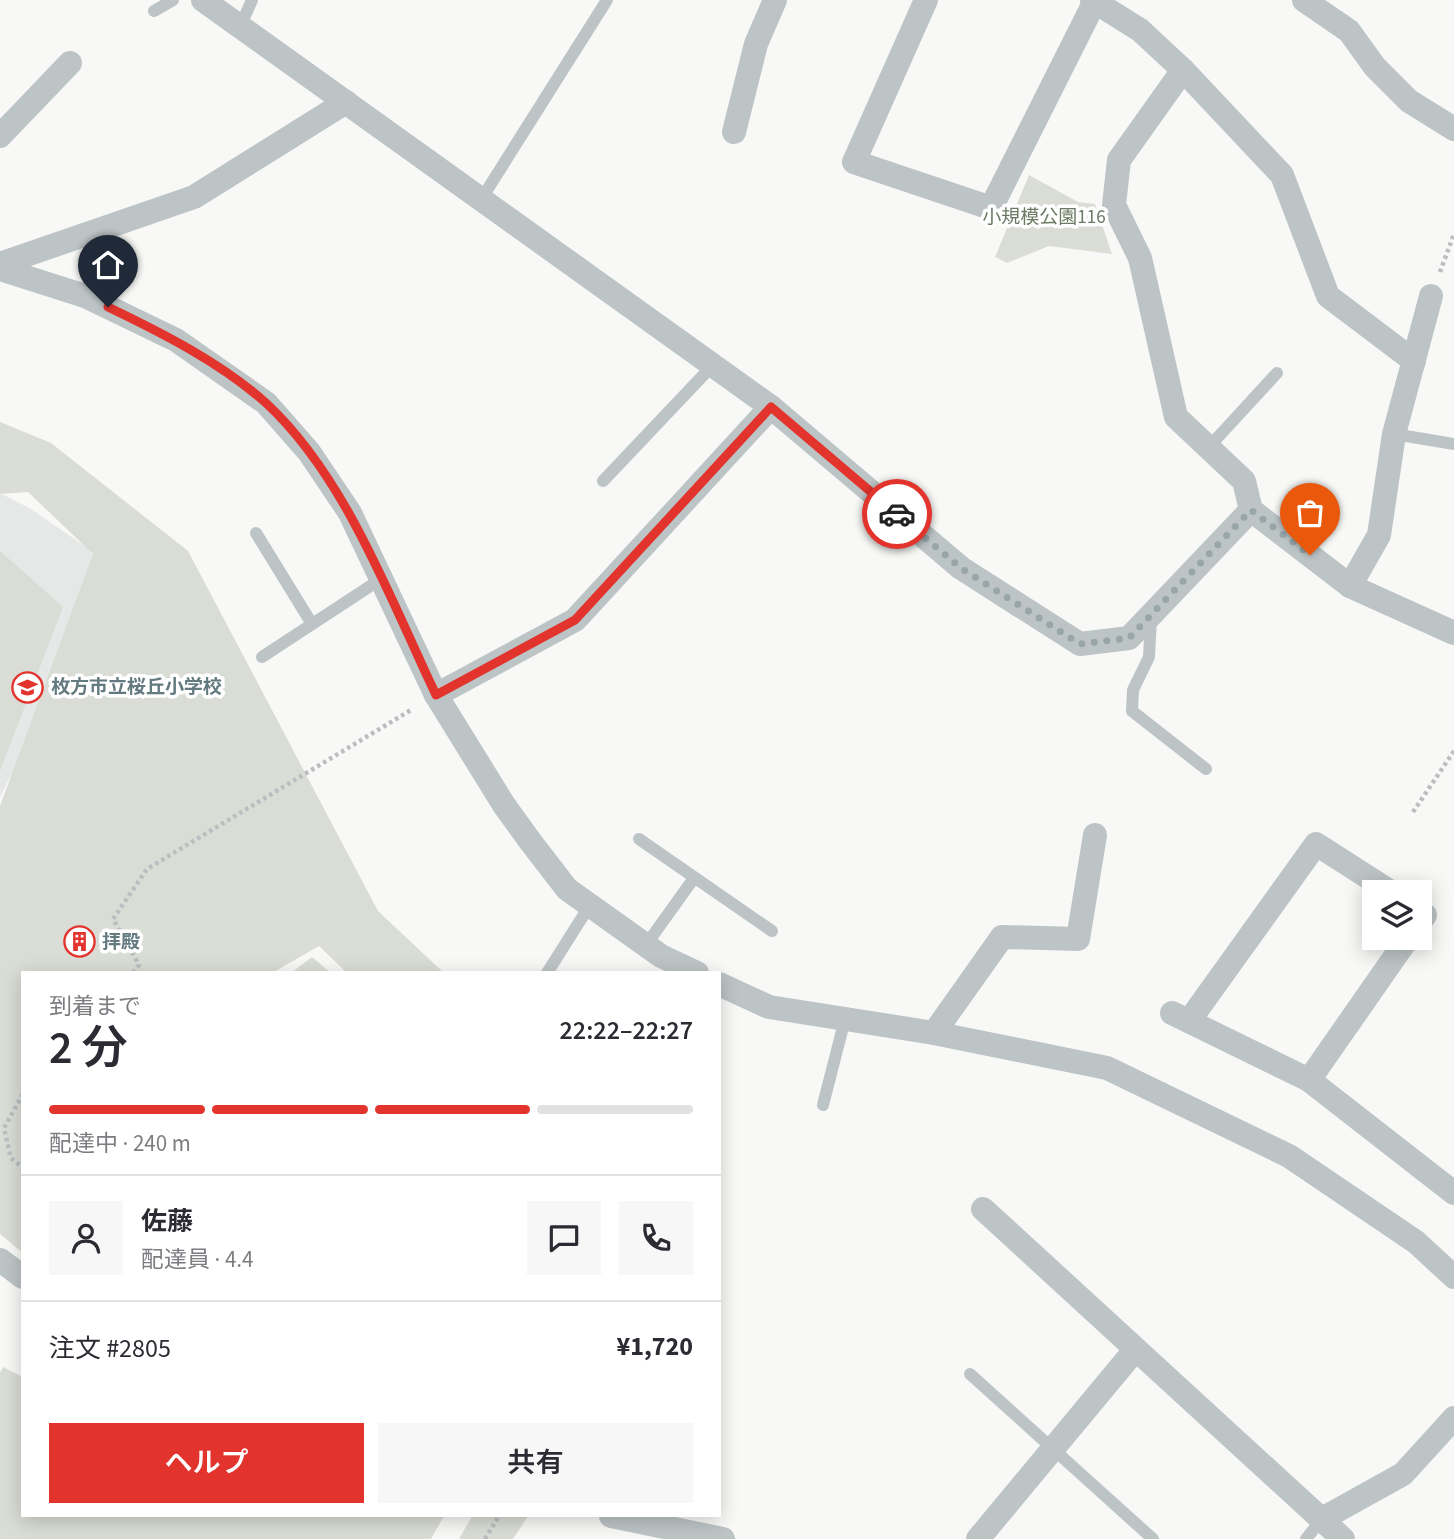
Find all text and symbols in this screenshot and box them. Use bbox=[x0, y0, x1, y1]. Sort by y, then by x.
park label: 小規模公園116 bbox=[982, 204, 1106, 231]
pin bbox=[78, 235, 138, 307]
icon: home bbox=[89, 246, 127, 284]
courier bbox=[862, 479, 932, 549]
pin bbox=[1280, 483, 1340, 555]
icon: bag bbox=[1291, 494, 1329, 532]
icon: car bbox=[878, 495, 916, 533]
school or university icon: 枚方市立桜丘小学校 bbox=[11, 670, 45, 704]
place label: 枚方市立桜丘小学校 bbox=[51, 674, 222, 701]
map controls bbox=[1362, 880, 1432, 950]
button: layers bbox=[1362, 880, 1432, 950]
building icon: 拝殿 bbox=[62, 925, 96, 959]
place label: 拝殿 bbox=[102, 929, 140, 956]
text: 到着まで bbox=[49, 990, 141, 1023]
text: 22:22–22:27 bbox=[560, 1012, 693, 1049]
text: 2 分 bbox=[49, 1016, 128, 1081]
text: 配達中 · 240 m bbox=[49, 1127, 191, 1160]
button: person bbox=[49, 1201, 123, 1275]
button: chat bbox=[527, 1201, 601, 1275]
button: phone bbox=[619, 1201, 693, 1275]
text: 佐藤 bbox=[141, 1203, 193, 1240]
text: 配達員 · 4.4 bbox=[141, 1243, 254, 1276]
text: ¥1,720 bbox=[617, 1328, 693, 1365]
text: 注文 #2805 bbox=[49, 1330, 171, 1367]
button: ヘルプ bbox=[49, 1423, 364, 1503]
button: 共有 bbox=[378, 1423, 693, 1503]

